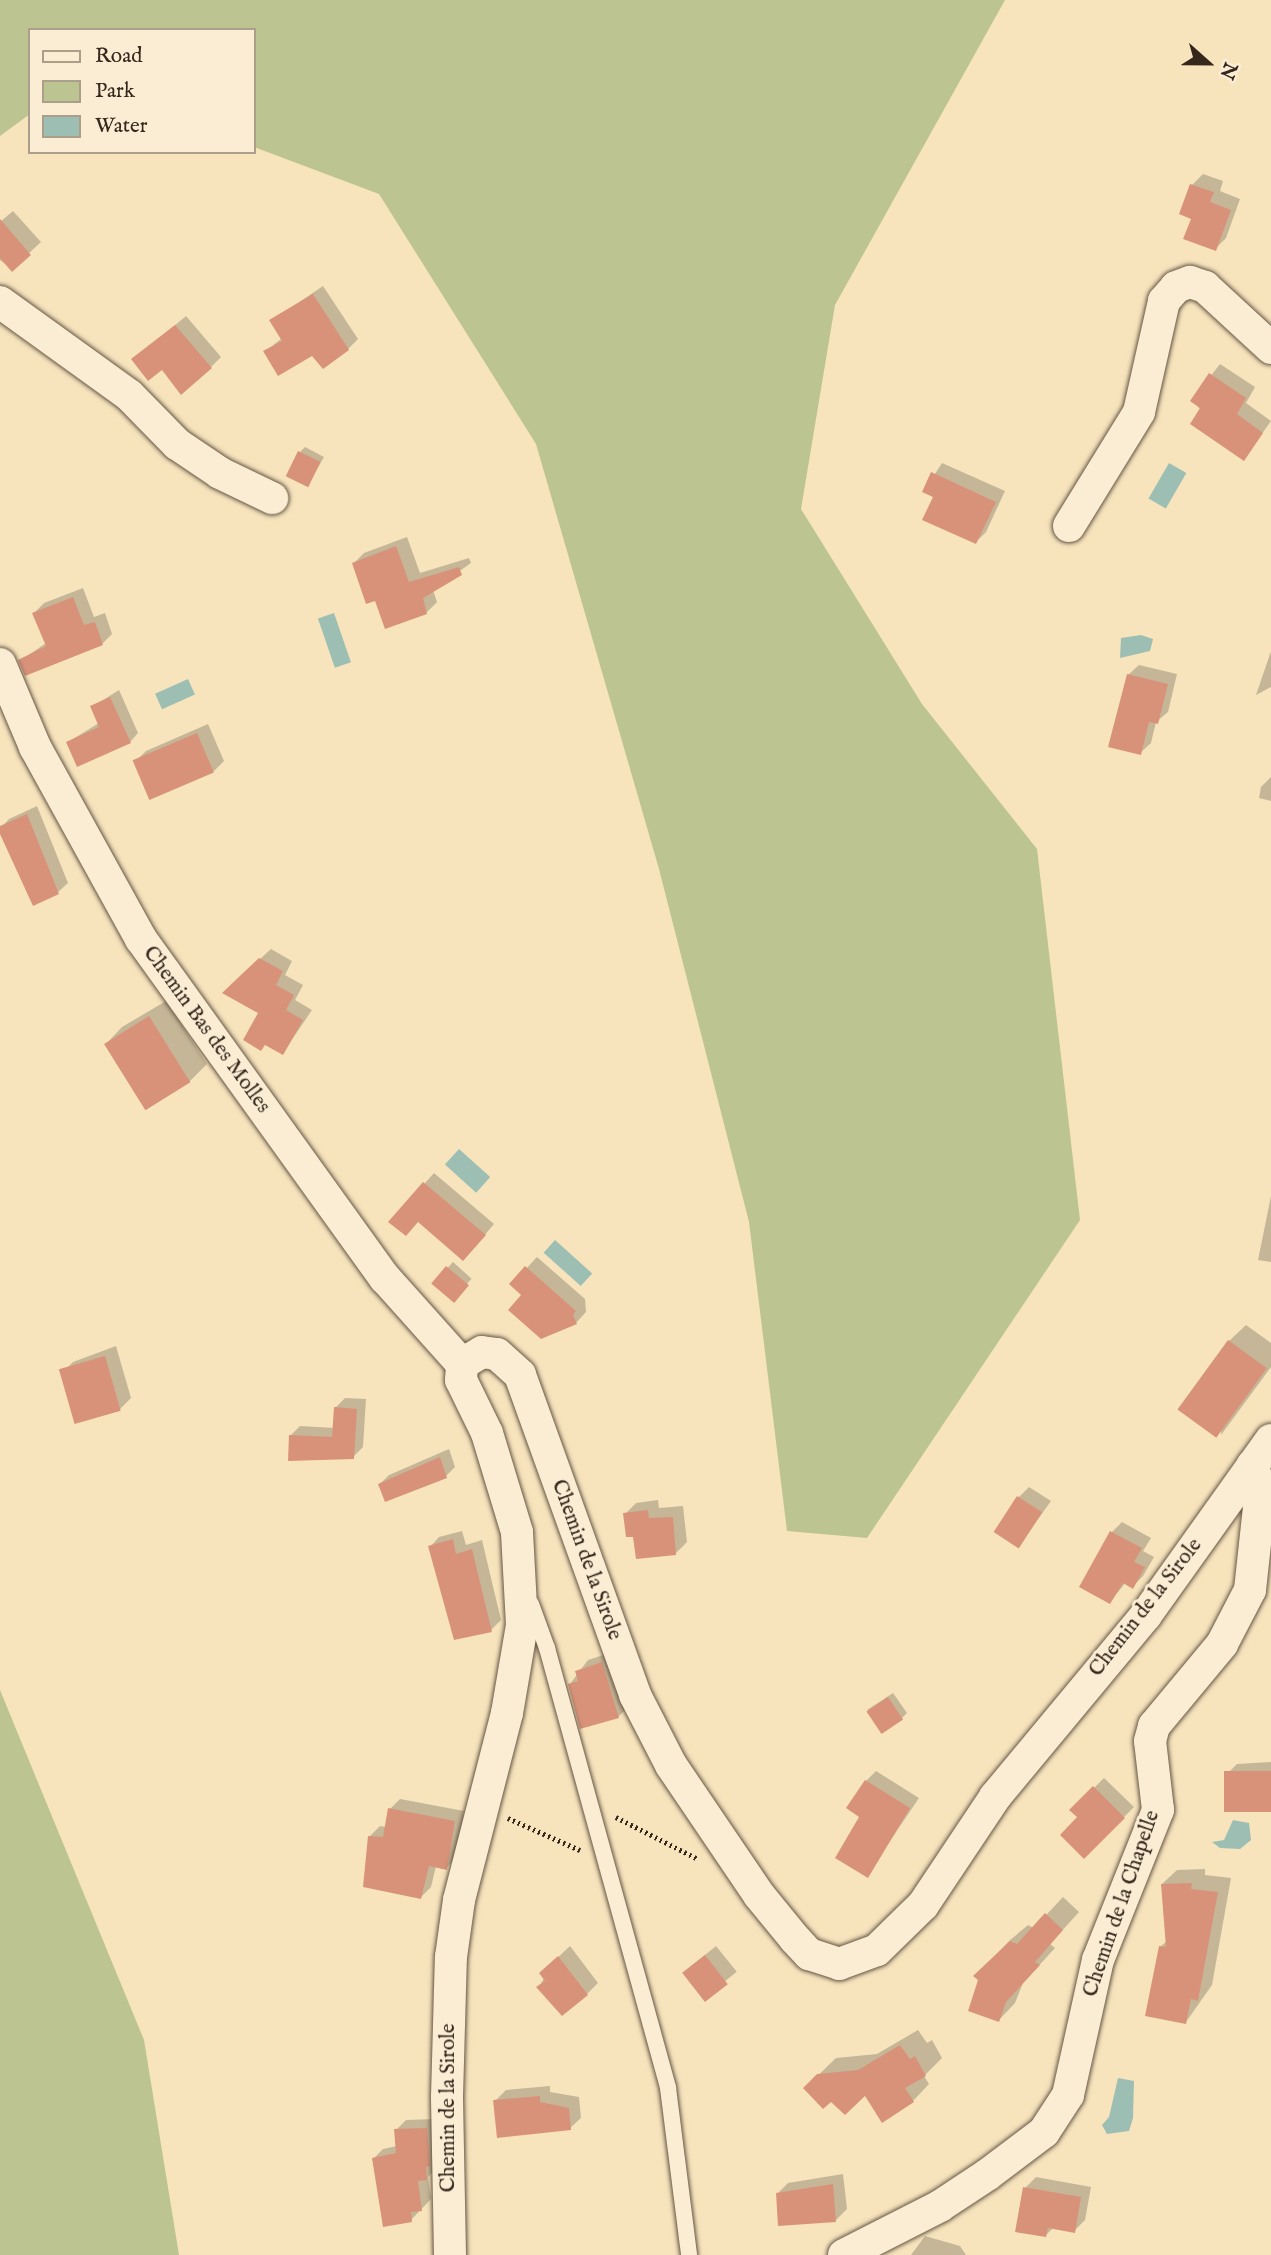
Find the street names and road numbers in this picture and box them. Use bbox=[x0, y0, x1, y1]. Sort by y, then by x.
street label: Chemin Bas des Molles bbox=[137, 942, 275, 1118]
street label: Chemin de la Sirole bbox=[545, 1476, 627, 1644]
street label: Chemin de la Sirole bbox=[1084, 1534, 1208, 1682]
street label: Chemin de la Chapelle bbox=[1078, 1807, 1166, 2001]
street label: Chemin de la Sirole bbox=[436, 2024, 462, 2192]

